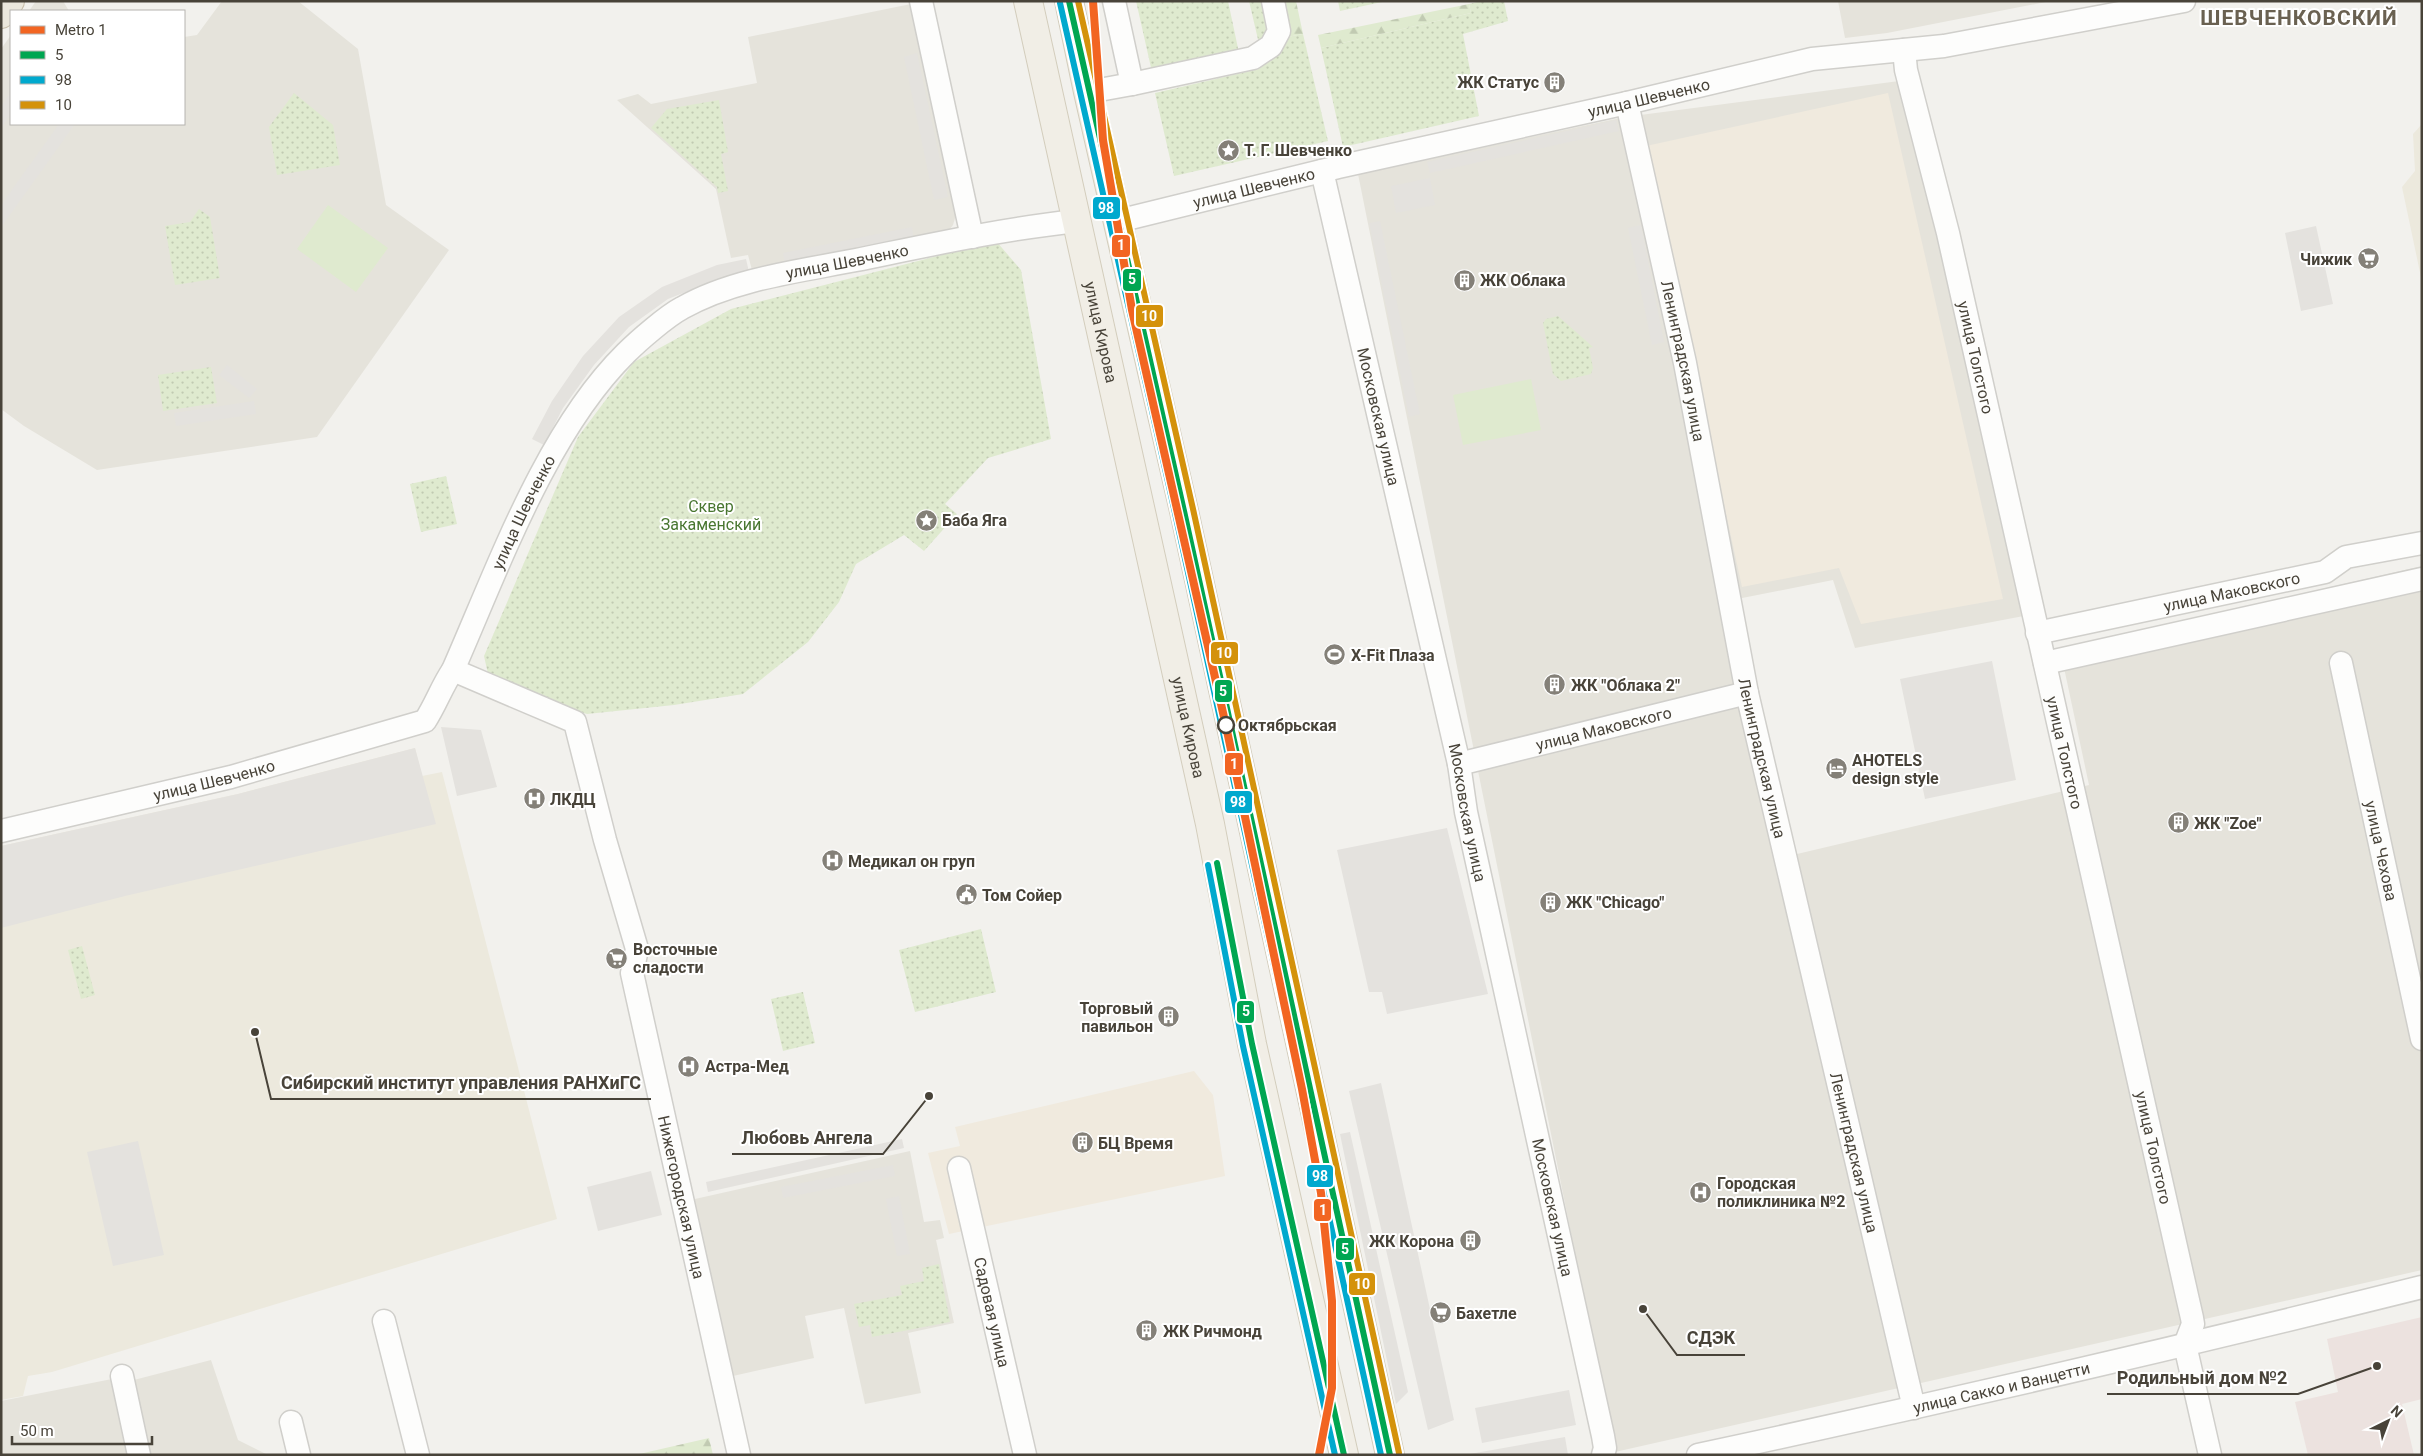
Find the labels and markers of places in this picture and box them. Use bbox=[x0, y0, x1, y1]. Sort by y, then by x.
building icon: ЖК Статус bbox=[1543, 70, 1567, 94]
place label: ЖК Статус bbox=[1457, 73, 1539, 92]
place icon: Т. Г. Шевченко bbox=[1216, 138, 1240, 162]
place label: Т. Г. Шевченко bbox=[1244, 141, 1352, 160]
supermarket icon: Чижик bbox=[2356, 247, 2380, 271]
place label: Чижик bbox=[2300, 250, 2353, 269]
building icon: ЖК Облака bbox=[1452, 268, 1476, 292]
place label: ЖК Облака bbox=[1480, 271, 1566, 290]
place icon: Баба Яга bbox=[914, 508, 938, 532]
place label: Баба Яга bbox=[942, 511, 1007, 530]
sports icon: X-Fit Плаза bbox=[1323, 643, 1347, 667]
place label: X-Fit Плаза bbox=[1351, 646, 1435, 665]
building icon: ЖК "Облака 2" bbox=[1543, 673, 1567, 697]
place label: ЖК "Облака 2" bbox=[1571, 676, 1680, 695]
marker: Октябрьская bbox=[1217, 716, 1235, 734]
place label: Октябрьская bbox=[1238, 716, 1337, 735]
place label: AHOTELS design style bbox=[1852, 751, 1939, 788]
hotel icon: AHOTELS design style bbox=[1824, 757, 1848, 781]
hospital icon: ЛКДЦ bbox=[522, 787, 546, 811]
place label: ЛКДЦ bbox=[550, 790, 596, 809]
building icon: ЖК "Zoe" bbox=[2166, 811, 2190, 835]
place label: ЖК "Zoe" bbox=[2194, 814, 2262, 833]
hospital icon: Медикал он груп bbox=[820, 849, 844, 873]
place label: Медикал он груп bbox=[848, 852, 975, 871]
public building icon: Том Сойер bbox=[954, 883, 978, 907]
place label: Том Сойер bbox=[982, 886, 1062, 905]
building icon: ЖК "Chicago" bbox=[1538, 890, 1562, 914]
place label: ЖК "Chicago" bbox=[1566, 893, 1664, 912]
place label: Восточные сладости bbox=[633, 940, 718, 977]
supermarket icon: Восточные сладости bbox=[605, 946, 629, 970]
place label: Торговый павильон bbox=[1079, 999, 1153, 1036]
building icon: Торговый павильон bbox=[1157, 1005, 1181, 1029]
hospital icon: Астра-Мед bbox=[677, 1054, 701, 1078]
place label: Астра-Мед bbox=[705, 1057, 789, 1076]
callout: Сибирский институт управления РАНХиГС bbox=[271, 1066, 651, 1099]
callout: Любовь Ангела bbox=[732, 1121, 883, 1154]
building icon: БЦ Время bbox=[1070, 1131, 1094, 1155]
place label: БЦ Время bbox=[1098, 1134, 1173, 1153]
place label: Городская поликлиника №2 bbox=[1717, 1174, 1845, 1211]
hospital icon: Городская поликлиника №2 bbox=[1689, 1180, 1713, 1204]
building icon: ЖК Корона bbox=[1458, 1229, 1482, 1253]
place label: ЖК Корона bbox=[1369, 1232, 1454, 1251]
supermarket icon: Бахетле bbox=[1428, 1301, 1452, 1325]
place label: Бахетле bbox=[1456, 1304, 1517, 1323]
building icon: ЖК Ричмонд bbox=[1135, 1319, 1159, 1343]
place label: ЖК Ричмонд bbox=[1163, 1322, 1262, 1341]
callout: СДЭК bbox=[1677, 1322, 1745, 1355]
callout: Родильный дом №2 bbox=[2107, 1361, 2298, 1394]

